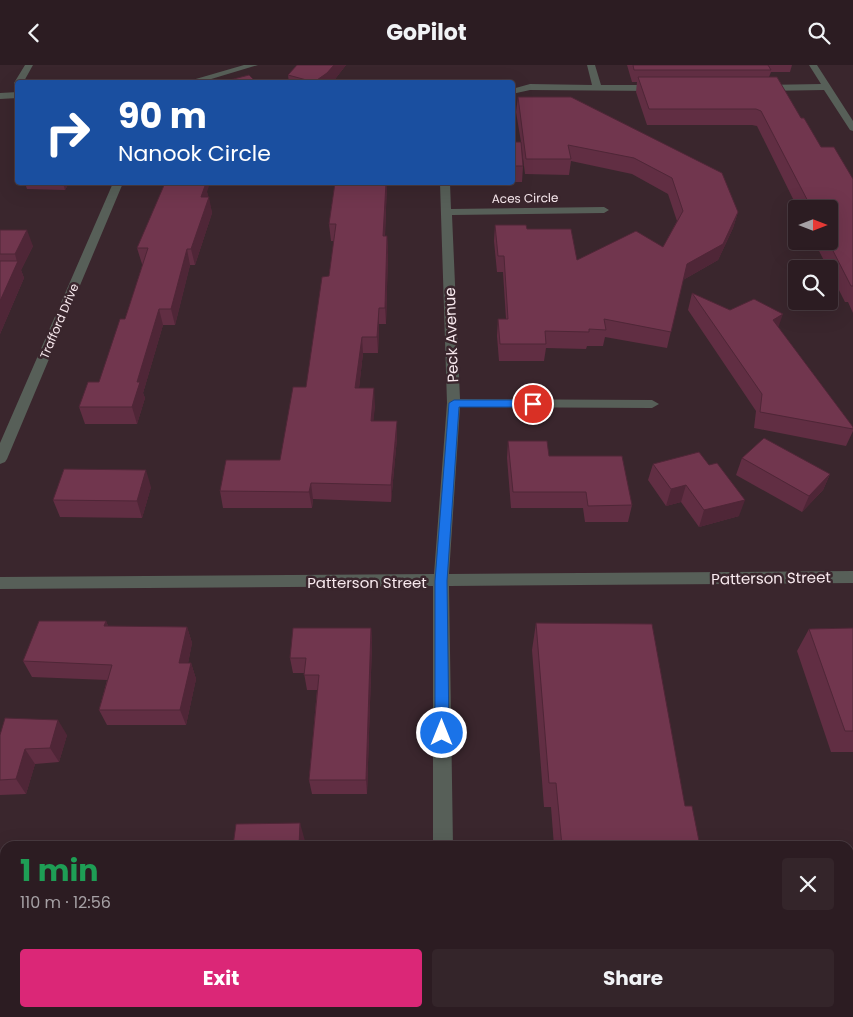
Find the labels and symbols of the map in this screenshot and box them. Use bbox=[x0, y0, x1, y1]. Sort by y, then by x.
street label: Aces Circle bbox=[492, 189, 558, 207]
north arrow bbox=[788, 200, 838, 250]
street label: Trafford Drive bbox=[35, 281, 83, 361]
street label: Peck Avenue bbox=[439, 287, 463, 383]
pin bbox=[512, 383, 554, 425]
street label: Patterson Street bbox=[711, 566, 831, 590]
street label: Patterson Street bbox=[307, 572, 427, 593]
position arrow bbox=[415, 706, 467, 758]

